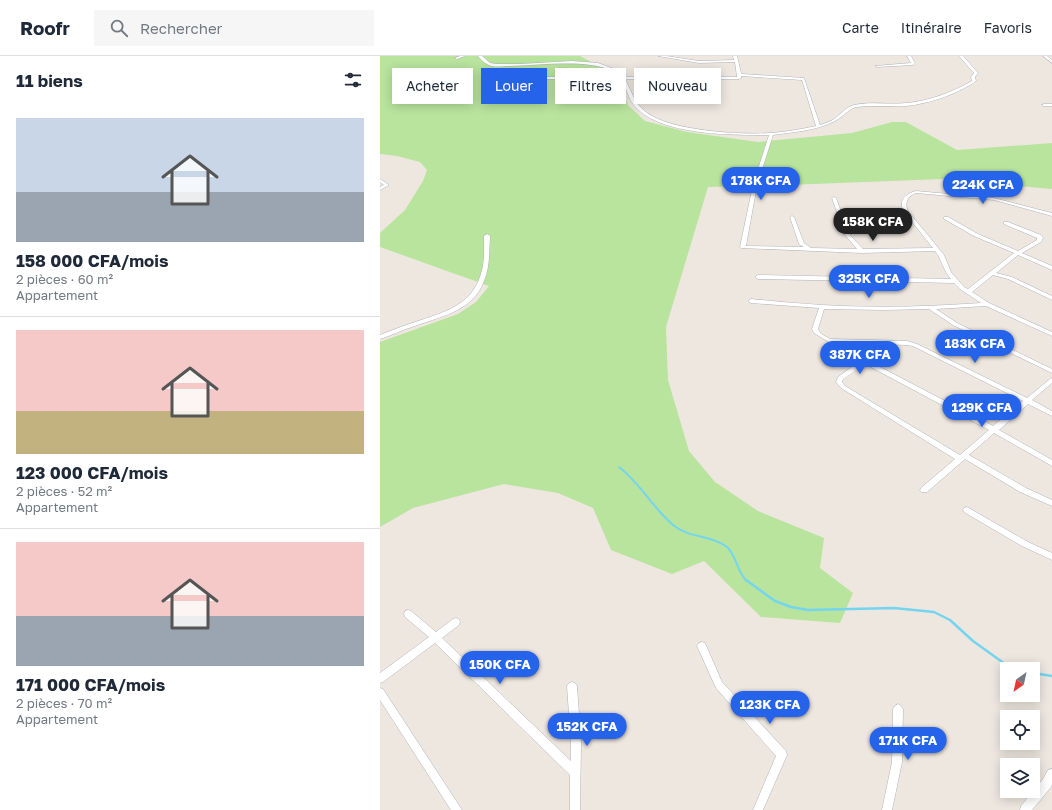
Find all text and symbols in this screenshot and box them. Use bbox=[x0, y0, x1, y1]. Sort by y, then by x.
search box bbox=[94, 10, 374, 46]
text: Roofr bbox=[20, 16, 70, 39]
icon: search bbox=[108, 17, 130, 39]
text: Rechercher bbox=[140, 19, 222, 37]
text: Carte bbox=[842, 19, 879, 36]
text: Itinéraire bbox=[901, 19, 962, 36]
text: Favoris bbox=[984, 19, 1032, 36]
chip: Acheter bbox=[392, 68, 473, 104]
chip: Louer bbox=[481, 68, 547, 104]
chip: Filtres bbox=[555, 68, 626, 104]
chip: Nouveau bbox=[634, 68, 721, 104]
icon: filters bbox=[342, 69, 364, 91]
text: 11 biens bbox=[16, 70, 83, 91]
icon: home bbox=[154, 144, 226, 216]
pin: 178K CFA bbox=[720, 167, 802, 201]
pin: 224K CFA bbox=[942, 171, 1024, 205]
text: 178K CFA bbox=[731, 172, 791, 188]
text: 224K CFA bbox=[952, 176, 1014, 192]
pin: 158K CFA bbox=[832, 208, 914, 242]
text: 158K CFA bbox=[842, 213, 904, 229]
text: 158 000 CFA/mois bbox=[16, 250, 168, 271]
pin: 325K CFA bbox=[828, 265, 910, 299]
text: 325K CFA bbox=[838, 270, 900, 286]
text: 2 pièces · 60 m² bbox=[16, 271, 113, 287]
text: Appartement bbox=[16, 287, 98, 303]
pin: 183K CFA bbox=[934, 330, 1016, 364]
text: 183K CFA bbox=[944, 335, 1006, 351]
pin: 387K CFA bbox=[819, 341, 901, 375]
text: 387K CFA bbox=[829, 346, 891, 362]
icon: home bbox=[154, 356, 226, 428]
pin: 129K CFA bbox=[941, 394, 1023, 428]
text: 129K CFA bbox=[951, 399, 1013, 415]
text: 123 000 CFA/mois bbox=[16, 462, 168, 483]
text: 2 pièces · 52 m² bbox=[16, 483, 112, 499]
text: Appartement bbox=[16, 499, 98, 515]
icon: home bbox=[154, 568, 226, 640]
pin: 150K CFA bbox=[459, 651, 541, 685]
text: 150K CFA bbox=[469, 656, 531, 672]
north arrow bbox=[1000, 662, 1040, 702]
map controls bbox=[1000, 662, 1040, 798]
text: 171 000 CFA/mois bbox=[16, 674, 165, 695]
pin: 123K CFA bbox=[729, 691, 811, 725]
text: 2 pièces · 70 m² bbox=[16, 695, 112, 711]
text: 123K CFA bbox=[740, 696, 800, 712]
button: locate bbox=[1000, 710, 1040, 750]
text: Appartement bbox=[16, 711, 98, 727]
pin: 152K CFA bbox=[546, 713, 628, 747]
text: 152K CFA bbox=[557, 718, 617, 734]
pin: 171K CFA bbox=[867, 727, 949, 761]
text: 171K CFA bbox=[879, 732, 937, 748]
button: layers bbox=[1000, 758, 1040, 798]

